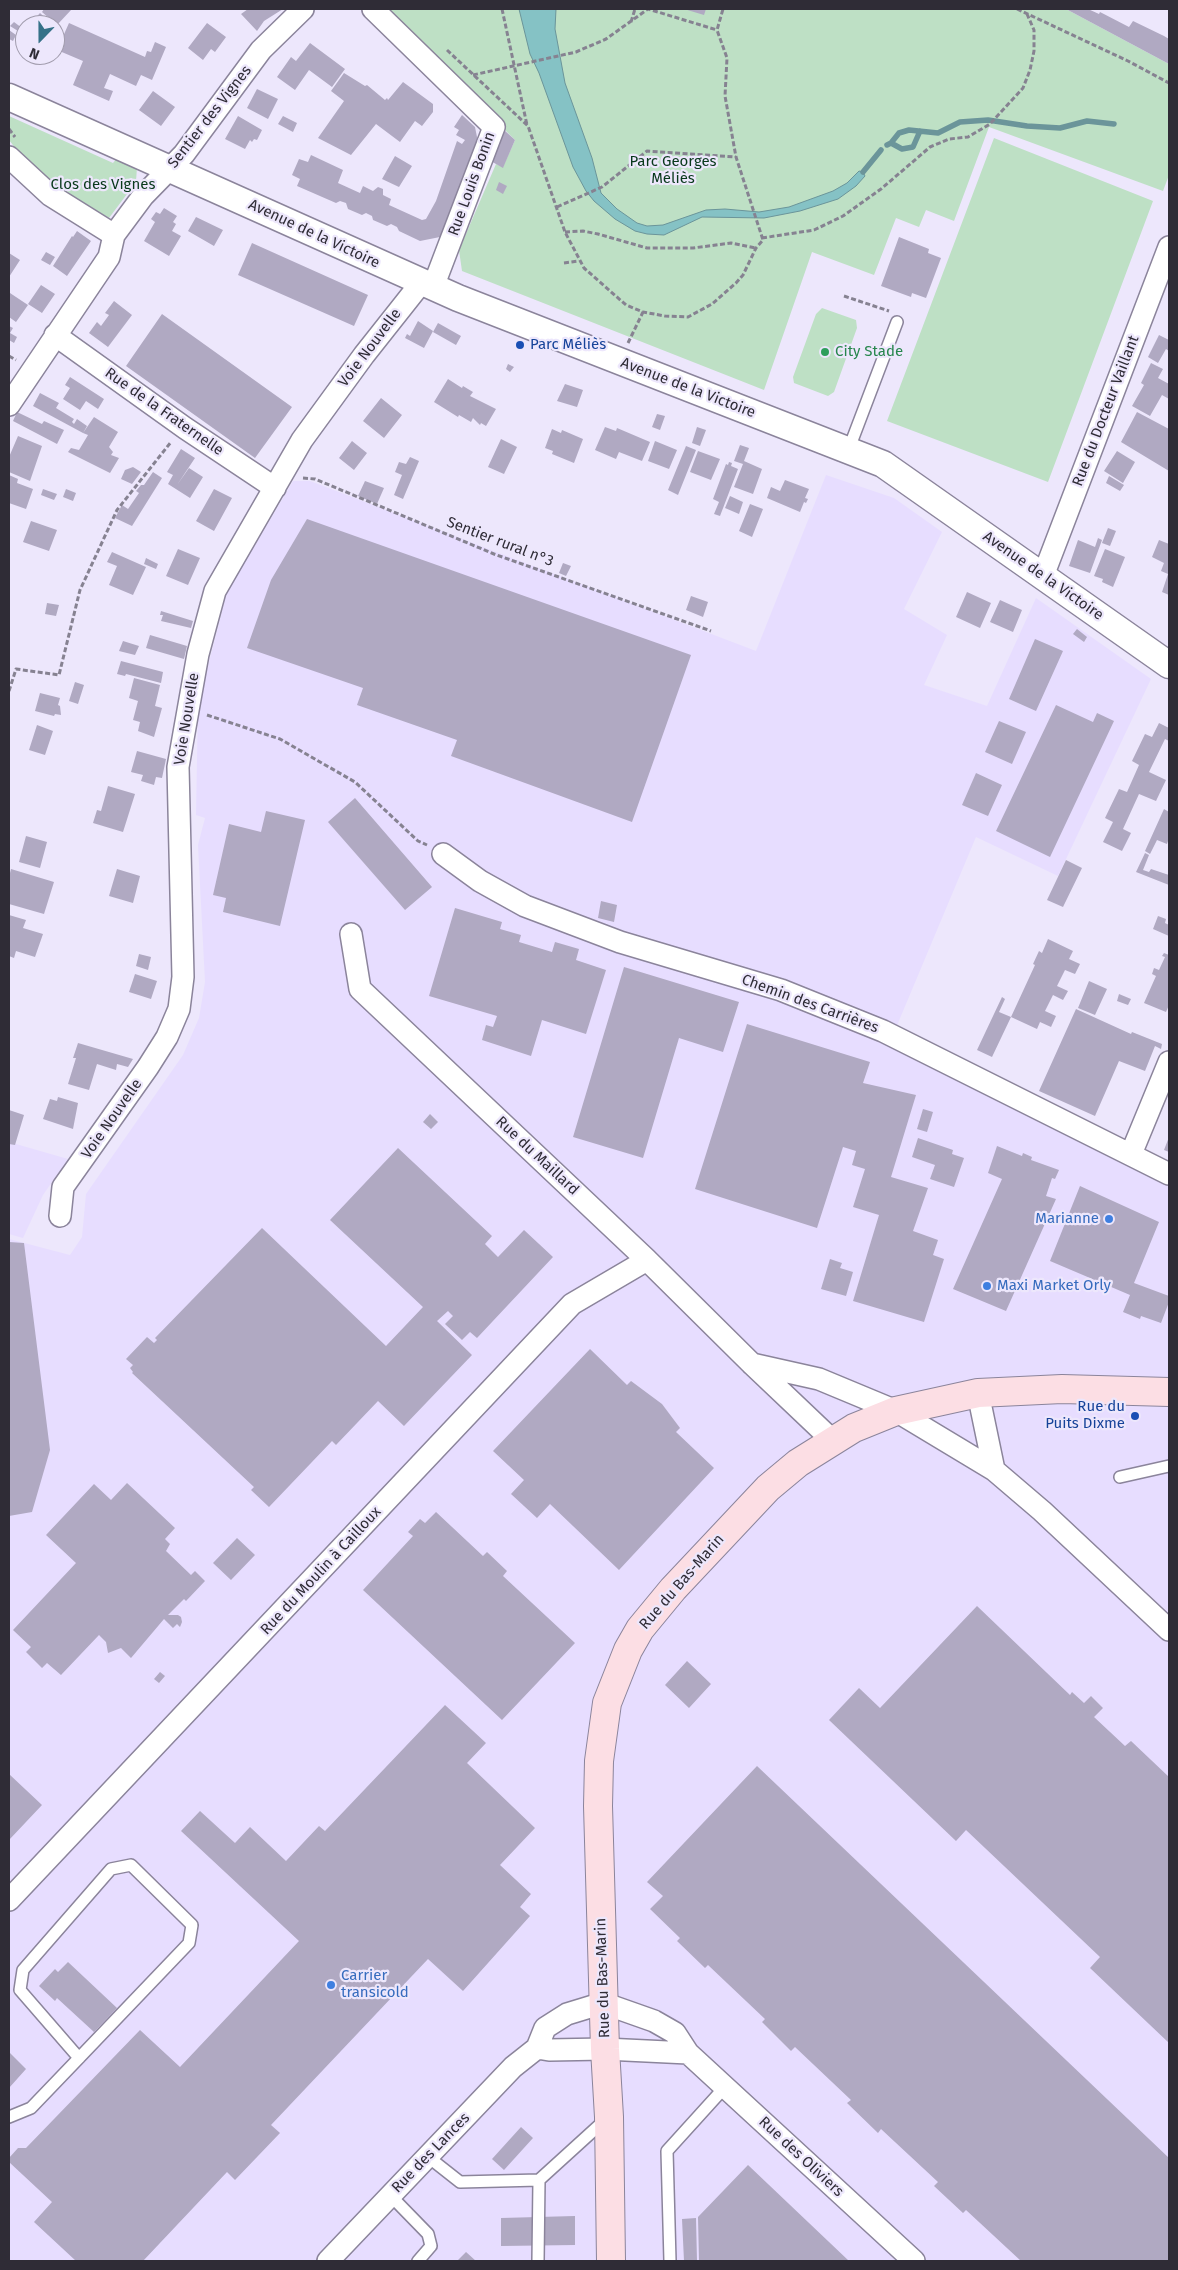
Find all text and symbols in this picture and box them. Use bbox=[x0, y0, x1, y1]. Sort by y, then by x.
north arrow bbox=[15, 15, 65, 65]
text: N bbox=[27, 44, 42, 63]
street label: Sentier des Vignes bbox=[164, 62, 256, 172]
street label: Rue Louis Bonin bbox=[445, 130, 499, 238]
park label: Parc Georges Méliès bbox=[629, 153, 717, 188]
park label: Clos des Vignes bbox=[51, 176, 155, 194]
street label: Avenue de la Victoire bbox=[245, 196, 383, 272]
street label: Voie Nouvelle bbox=[335, 305, 405, 391]
street label: Rue du Docteur Vaillant bbox=[1069, 333, 1143, 489]
place label: Parc Méliès bbox=[530, 336, 606, 354]
marker: Parc Méliès bbox=[514, 339, 526, 351]
place label: City Stade bbox=[835, 343, 903, 361]
marker: City Stade bbox=[819, 346, 831, 358]
street label: Avenue de la Victoire bbox=[618, 354, 758, 422]
street label: Rue de la Fraternelle bbox=[101, 364, 227, 460]
street label: Sentier rural n°3 bbox=[444, 513, 556, 571]
street label: Avenue de la Victoire bbox=[979, 528, 1107, 624]
street label: Voie Nouvelle bbox=[171, 672, 203, 766]
street label: Chemin des Carrières bbox=[739, 971, 881, 1037]
street label: Voie Nouvelle bbox=[78, 1076, 146, 1162]
street label: Rue du Maillard bbox=[492, 1113, 582, 1199]
place label: Marianne bbox=[1035, 1210, 1099, 1228]
marker: Marianne bbox=[1103, 1213, 1115, 1225]
place label: Maxi Market Orly bbox=[997, 1277, 1111, 1295]
marker: Maxi Market Orly bbox=[981, 1280, 993, 1292]
place label: Rue du Puits Dixme bbox=[1045, 1398, 1125, 1433]
marker: Rue du Puits Dixme bbox=[1129, 1410, 1141, 1422]
street label: Rue du Moulin à Cailloux bbox=[257, 1503, 385, 1639]
street label: Rue du Bas-Marin bbox=[636, 1531, 728, 1633]
street label: Rue du Bas-Marin bbox=[592, 1918, 614, 2038]
place label: Carrier transicold bbox=[341, 1967, 409, 2002]
marker: Carrier transicold bbox=[325, 1979, 337, 1991]
street label: Rue des Lances bbox=[388, 2109, 474, 2197]
street label: Rue des Oliviers bbox=[755, 2113, 847, 2201]

